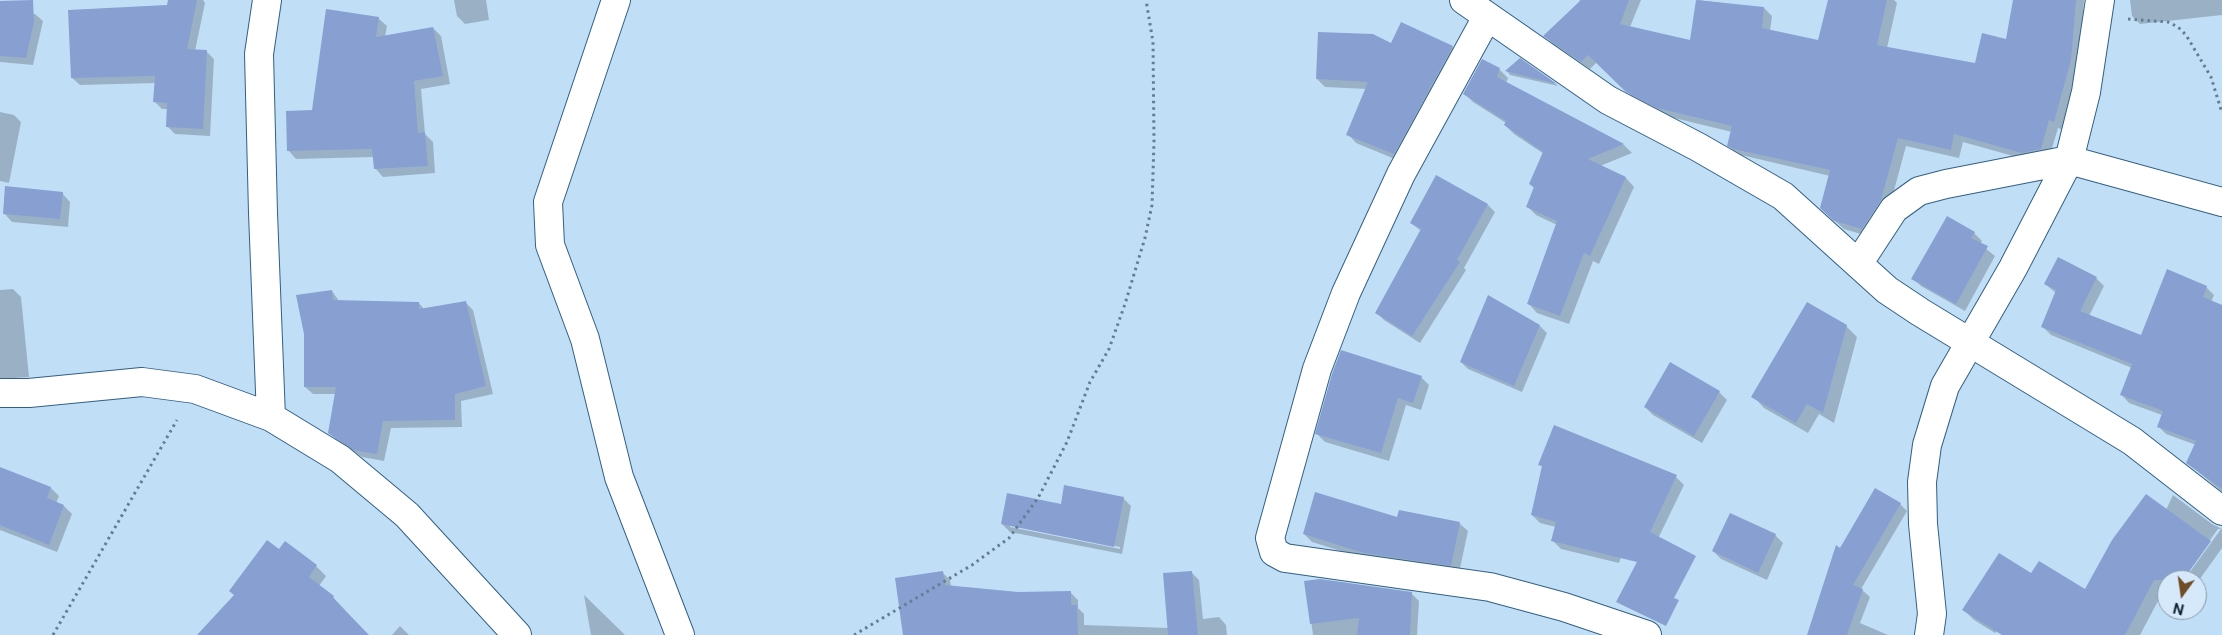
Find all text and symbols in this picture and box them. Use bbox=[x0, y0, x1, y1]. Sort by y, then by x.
north arrow bbox=[2157, 570, 2207, 620]
text: N bbox=[2171, 599, 2186, 618]

